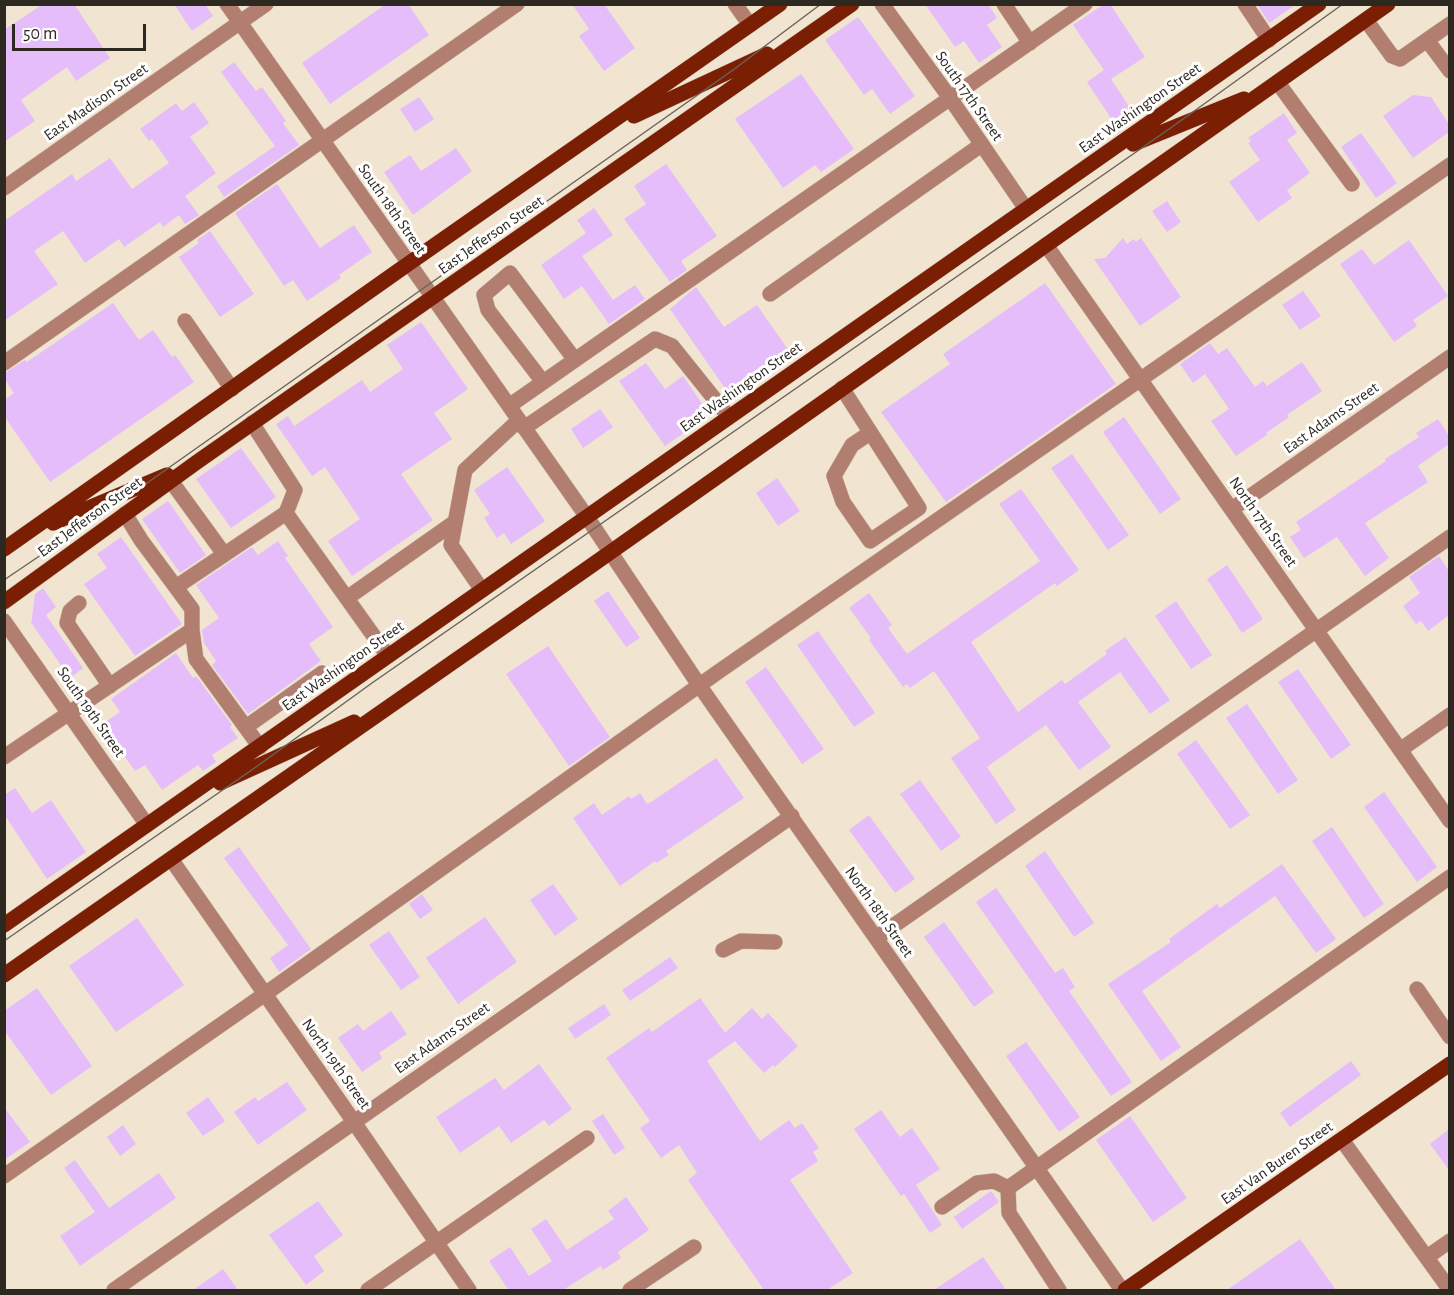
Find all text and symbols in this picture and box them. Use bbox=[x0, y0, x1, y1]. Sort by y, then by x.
scale bar bbox=[15, 12, 148, 50]
text: 50 m bbox=[23, 25, 57, 43]
street label: South 17th Street bbox=[931, 47, 1007, 145]
street label: East Madison Street bbox=[40, 59, 152, 145]
street label: East Washington Street bbox=[1075, 59, 1205, 157]
street label: South 18th Street bbox=[354, 160, 430, 258]
street label: East Jefferson Street bbox=[434, 191, 548, 279]
street label: East Washington Street bbox=[676, 338, 806, 436]
street label: East Adams Street bbox=[1280, 378, 1382, 458]
street label: East Jefferson Street bbox=[34, 473, 146, 561]
street label: North 17th Street bbox=[1225, 473, 1301, 571]
street label: East Washington Street bbox=[278, 617, 408, 715]
street label: South 19th Street bbox=[53, 663, 129, 761]
street label: North 18th Street bbox=[841, 863, 917, 961]
street label: East Adams Street bbox=[391, 998, 493, 1078]
street label: North 19th Street bbox=[298, 1015, 374, 1113]
street label: East Van Buren Street bbox=[1217, 1117, 1337, 1209]

